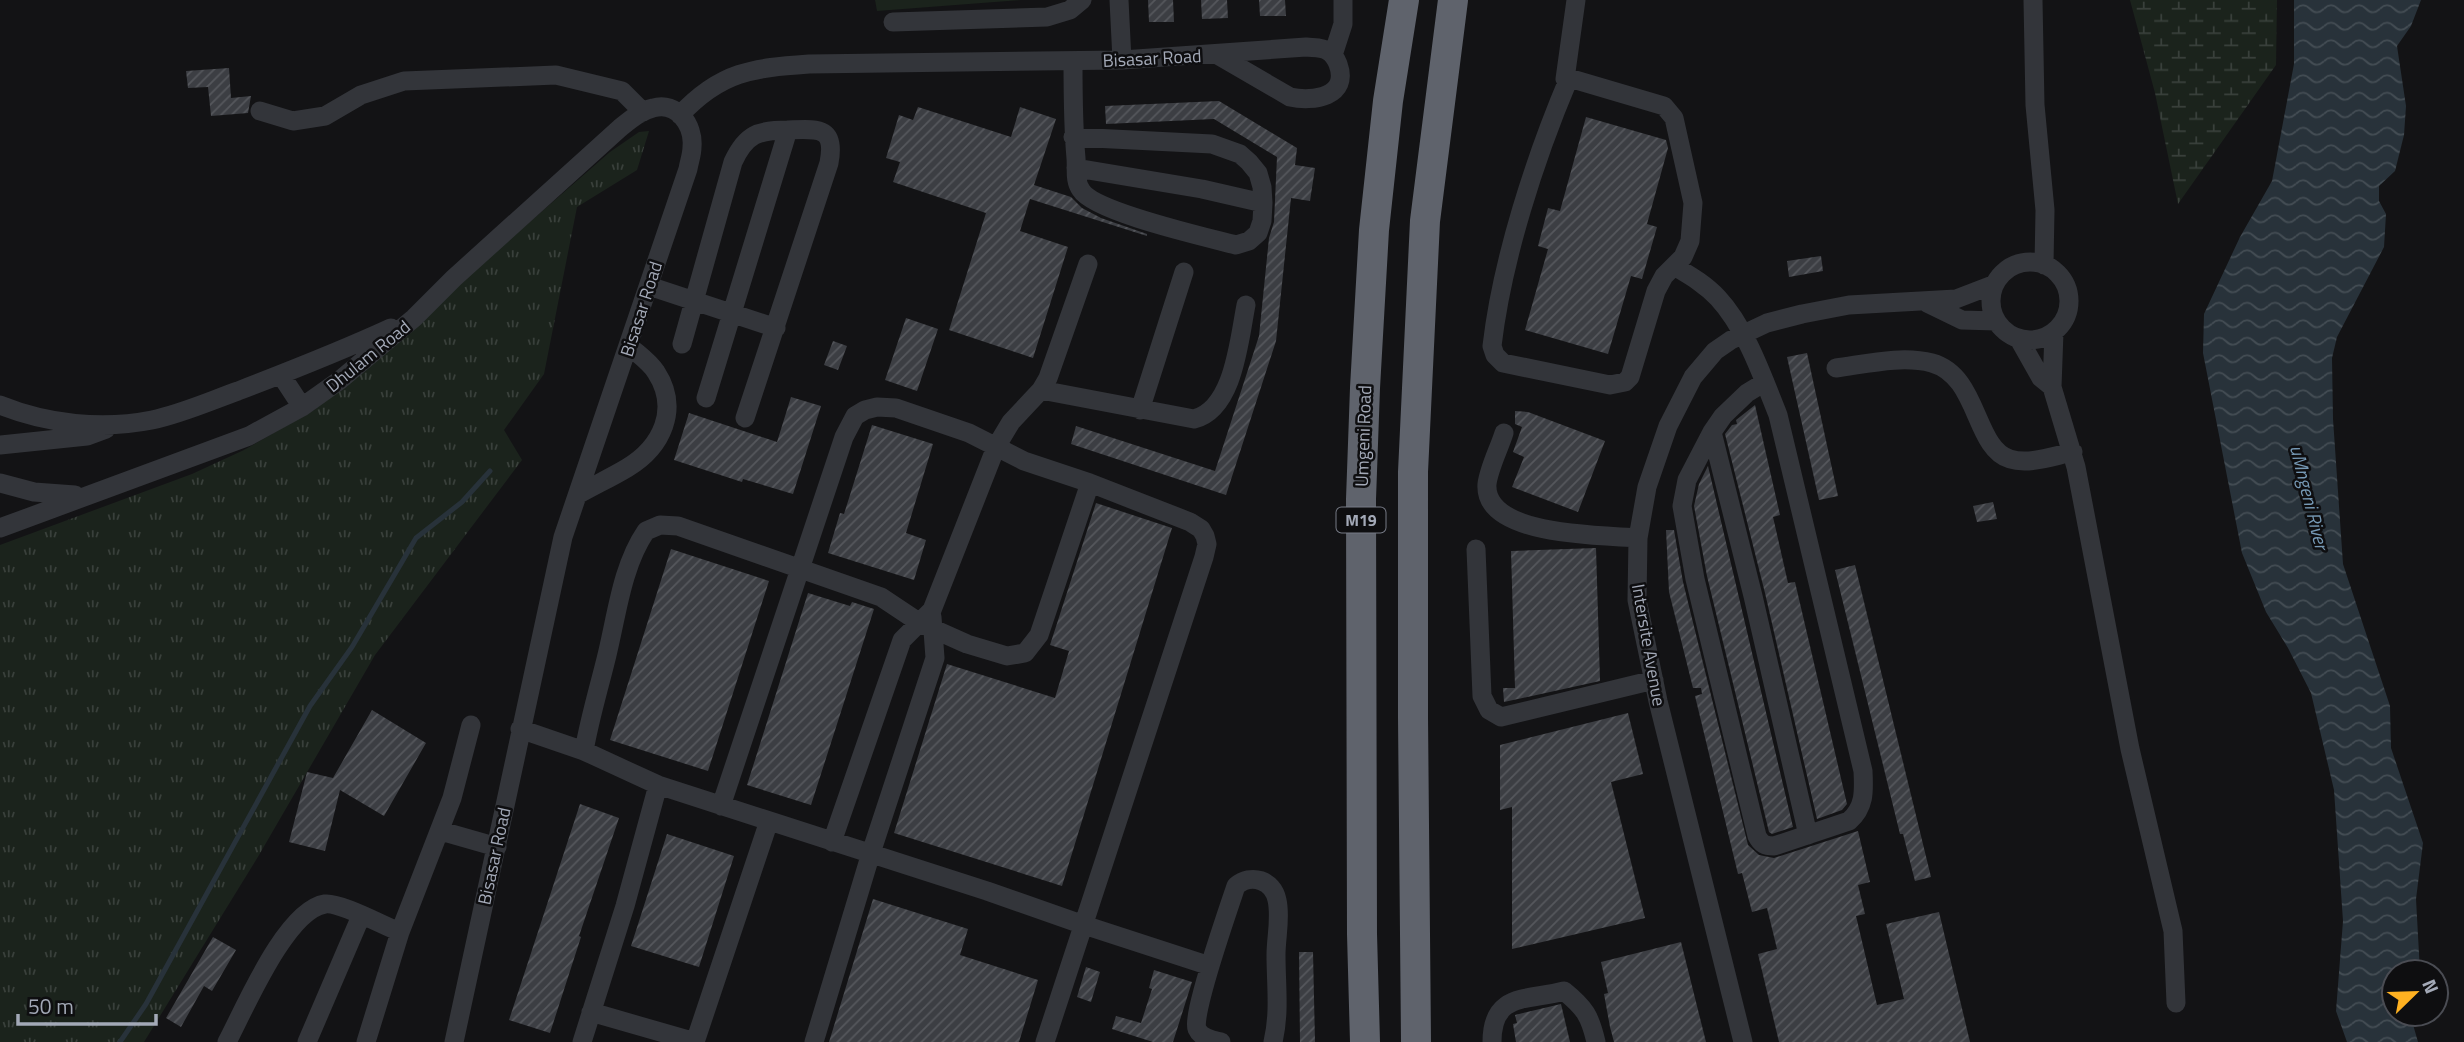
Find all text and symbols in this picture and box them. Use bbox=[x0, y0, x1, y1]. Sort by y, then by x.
street label: Bisasar Road bbox=[1102, 42, 1202, 74]
street label: Bisasar Road bbox=[613, 258, 669, 360]
street label: Dhulam Road bbox=[320, 313, 416, 399]
street label: Umgeni Road bbox=[1348, 385, 1378, 487]
water label: uMngeni River bbox=[2283, 442, 2337, 554]
road number: M19 bbox=[1336, 508, 1386, 533]
street label: Intersite Avenue bbox=[1625, 582, 1673, 708]
street label: Bisasar Road bbox=[471, 805, 517, 907]
north arrow bbox=[2380, 958, 2450, 1028]
text: N bbox=[2415, 974, 2447, 998]
scale bar bbox=[18, 982, 156, 1026]
text: 50 m bbox=[28, 990, 74, 1022]

